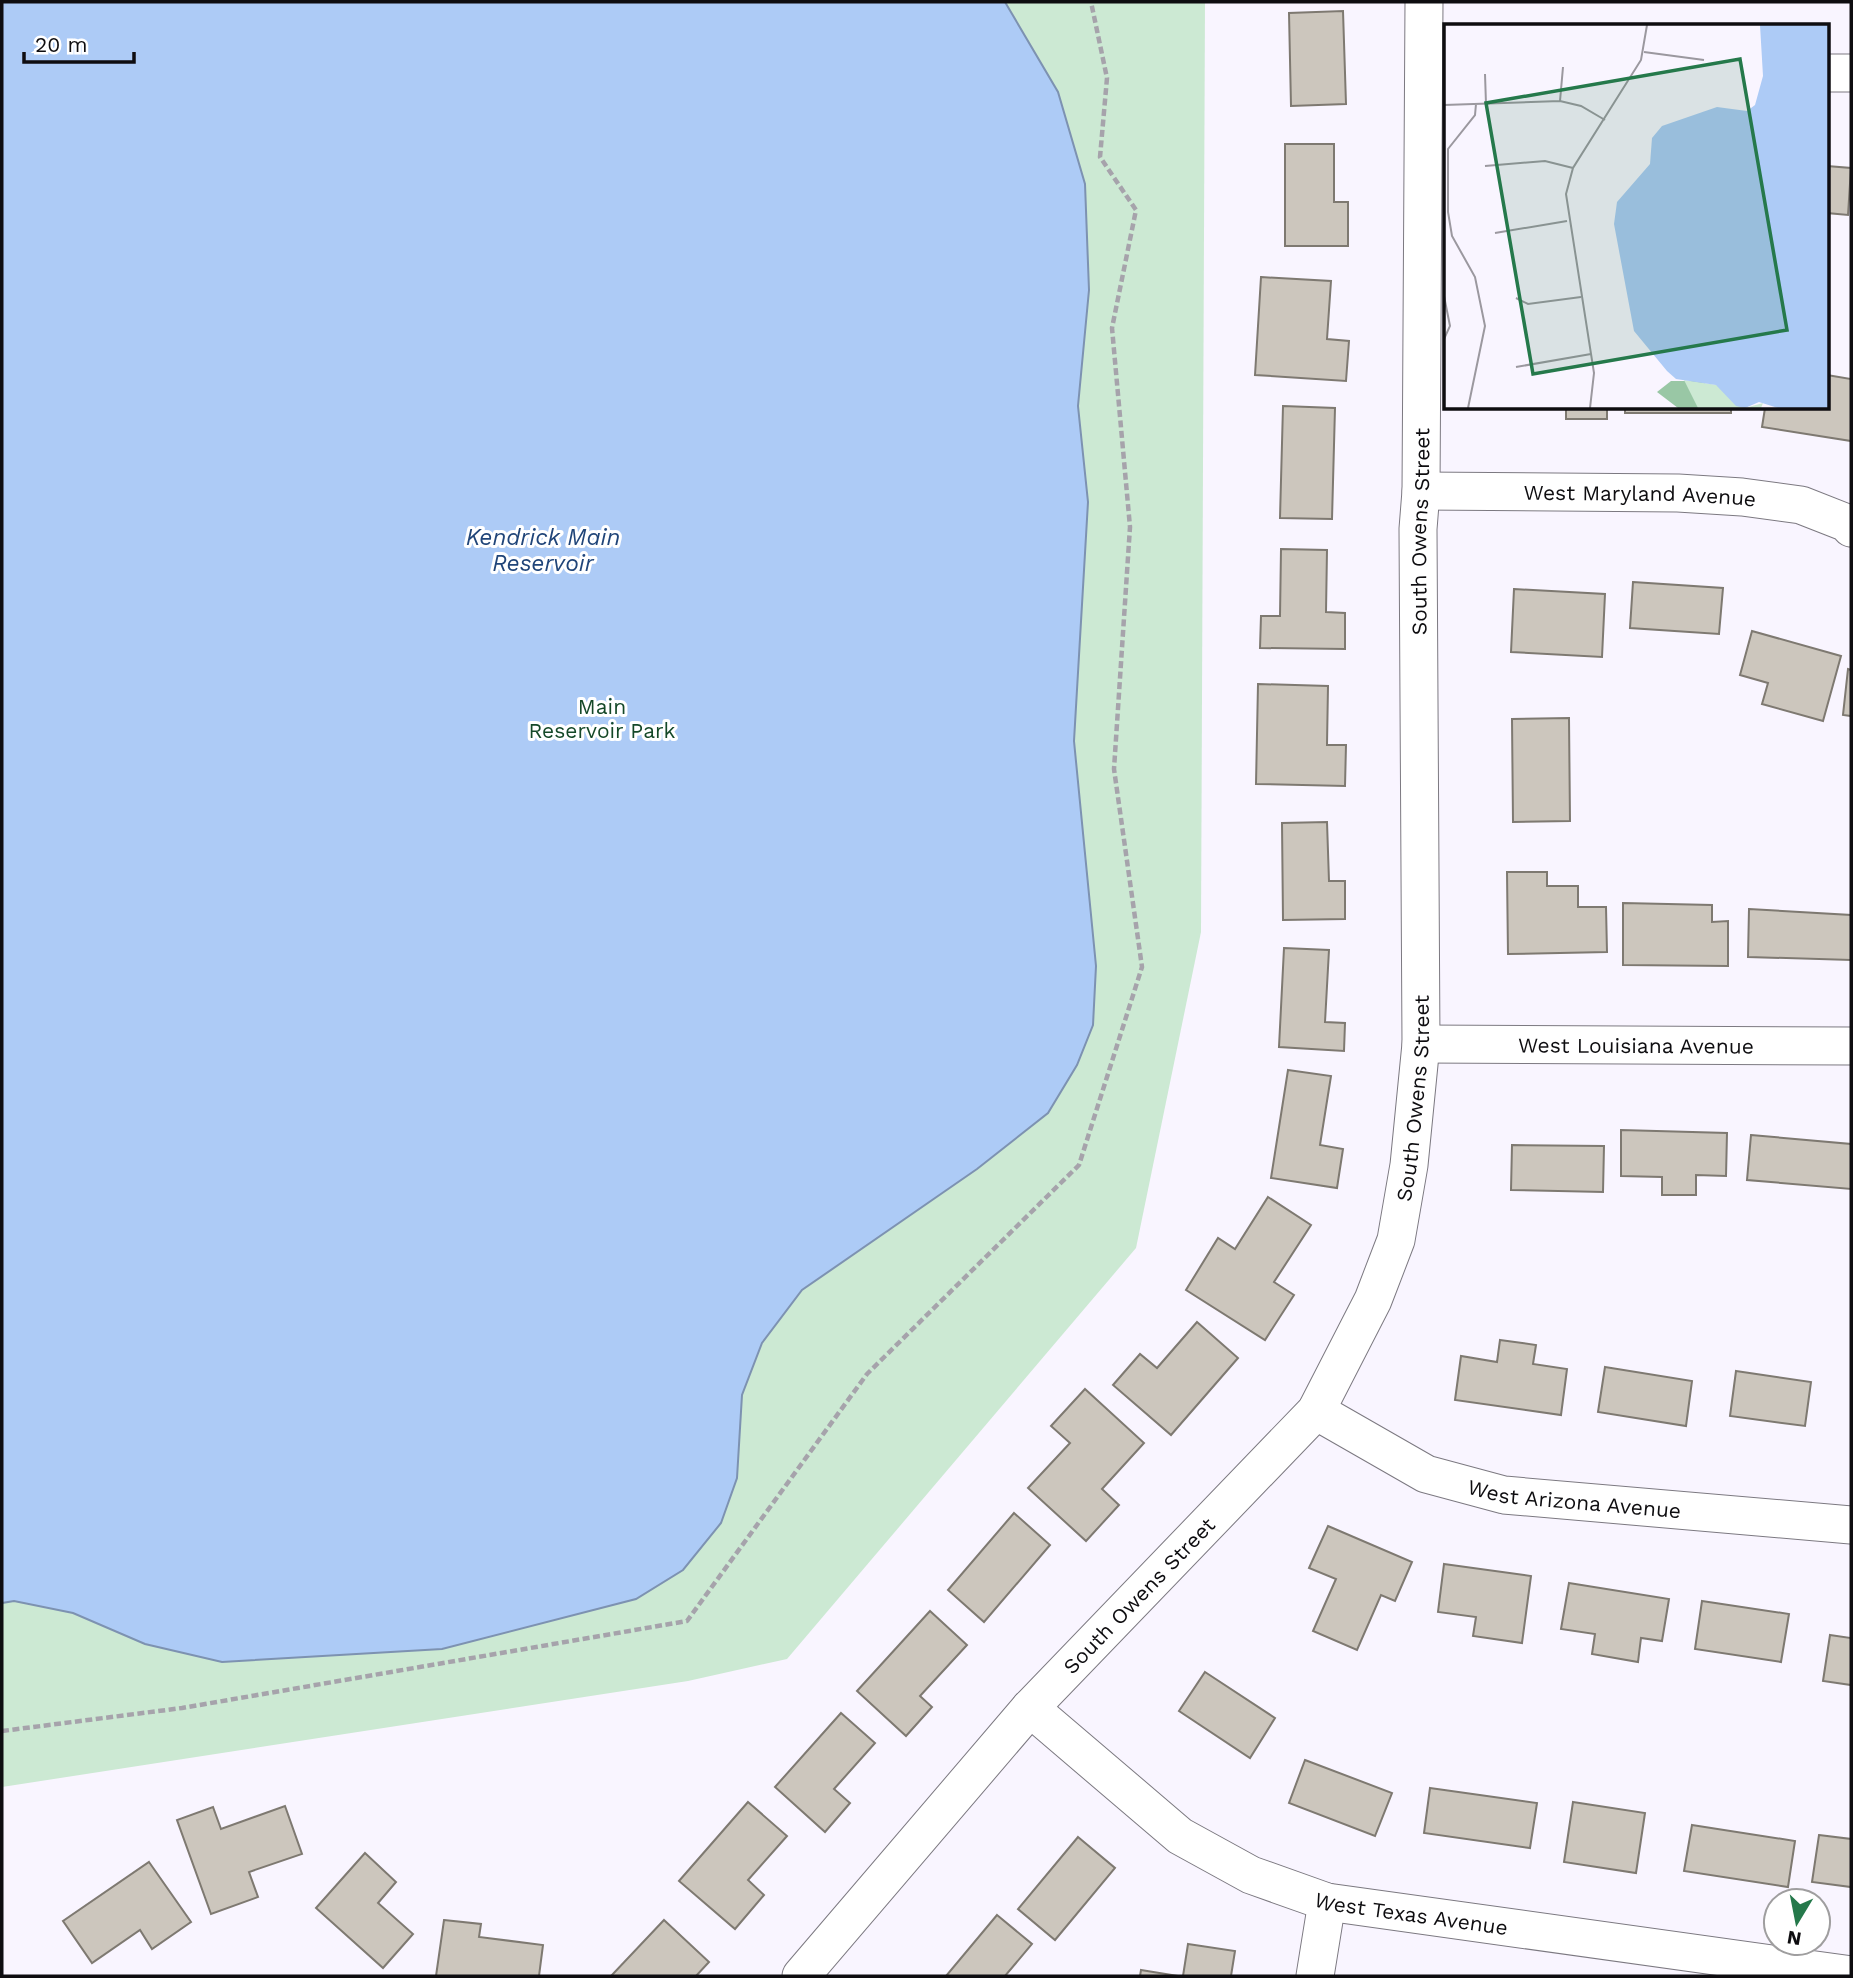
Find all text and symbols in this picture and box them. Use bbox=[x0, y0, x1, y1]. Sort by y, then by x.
scale bar bbox=[24, 21, 135, 65]
inset map bbox=[1444, 24, 1828, 410]
text: 20 m bbox=[35, 32, 87, 57]
street label: South Owens Street bbox=[1405, 428, 1434, 635]
street label: West Maryland Avenue bbox=[1523, 479, 1758, 511]
water label: Kendrick Main Reservoir bbox=[466, 524, 620, 577]
park label: Main Reservoir Park bbox=[529, 694, 676, 743]
street label: South Owens Street bbox=[1390, 995, 1434, 1203]
street label: West Louisiana Avenue bbox=[1518, 1032, 1754, 1058]
street label: West Arizona Avenue bbox=[1465, 1473, 1682, 1523]
street label: South Owens Street bbox=[1058, 1512, 1220, 1679]
street label: West Texas Avenue bbox=[1311, 1886, 1510, 1940]
north arrow bbox=[1762, 1887, 1832, 1957]
text: N bbox=[1785, 1926, 1803, 1951]

